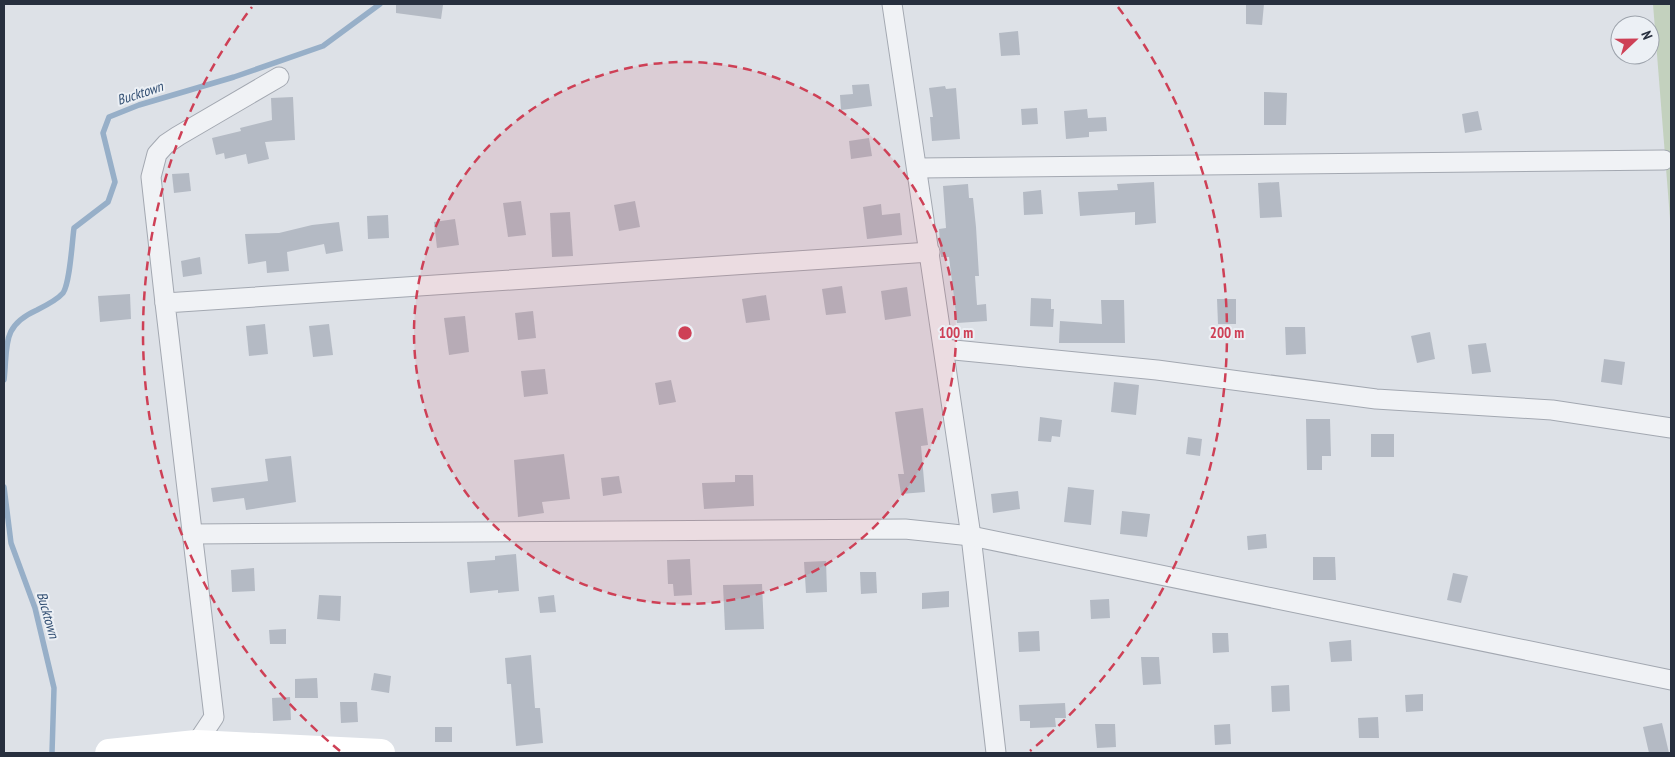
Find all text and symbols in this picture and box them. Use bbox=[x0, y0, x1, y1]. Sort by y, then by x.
north arrow bbox=[1610, 15, 1660, 65]
text: N bbox=[1637, 28, 1657, 42]
water label: Bucktown bbox=[115, 77, 166, 109]
text: 100 m bbox=[939, 323, 973, 342]
text: 200 m bbox=[1210, 323, 1244, 342]
centre of rings bbox=[676, 324, 694, 342]
water label: Bucktown bbox=[33, 590, 63, 641]

